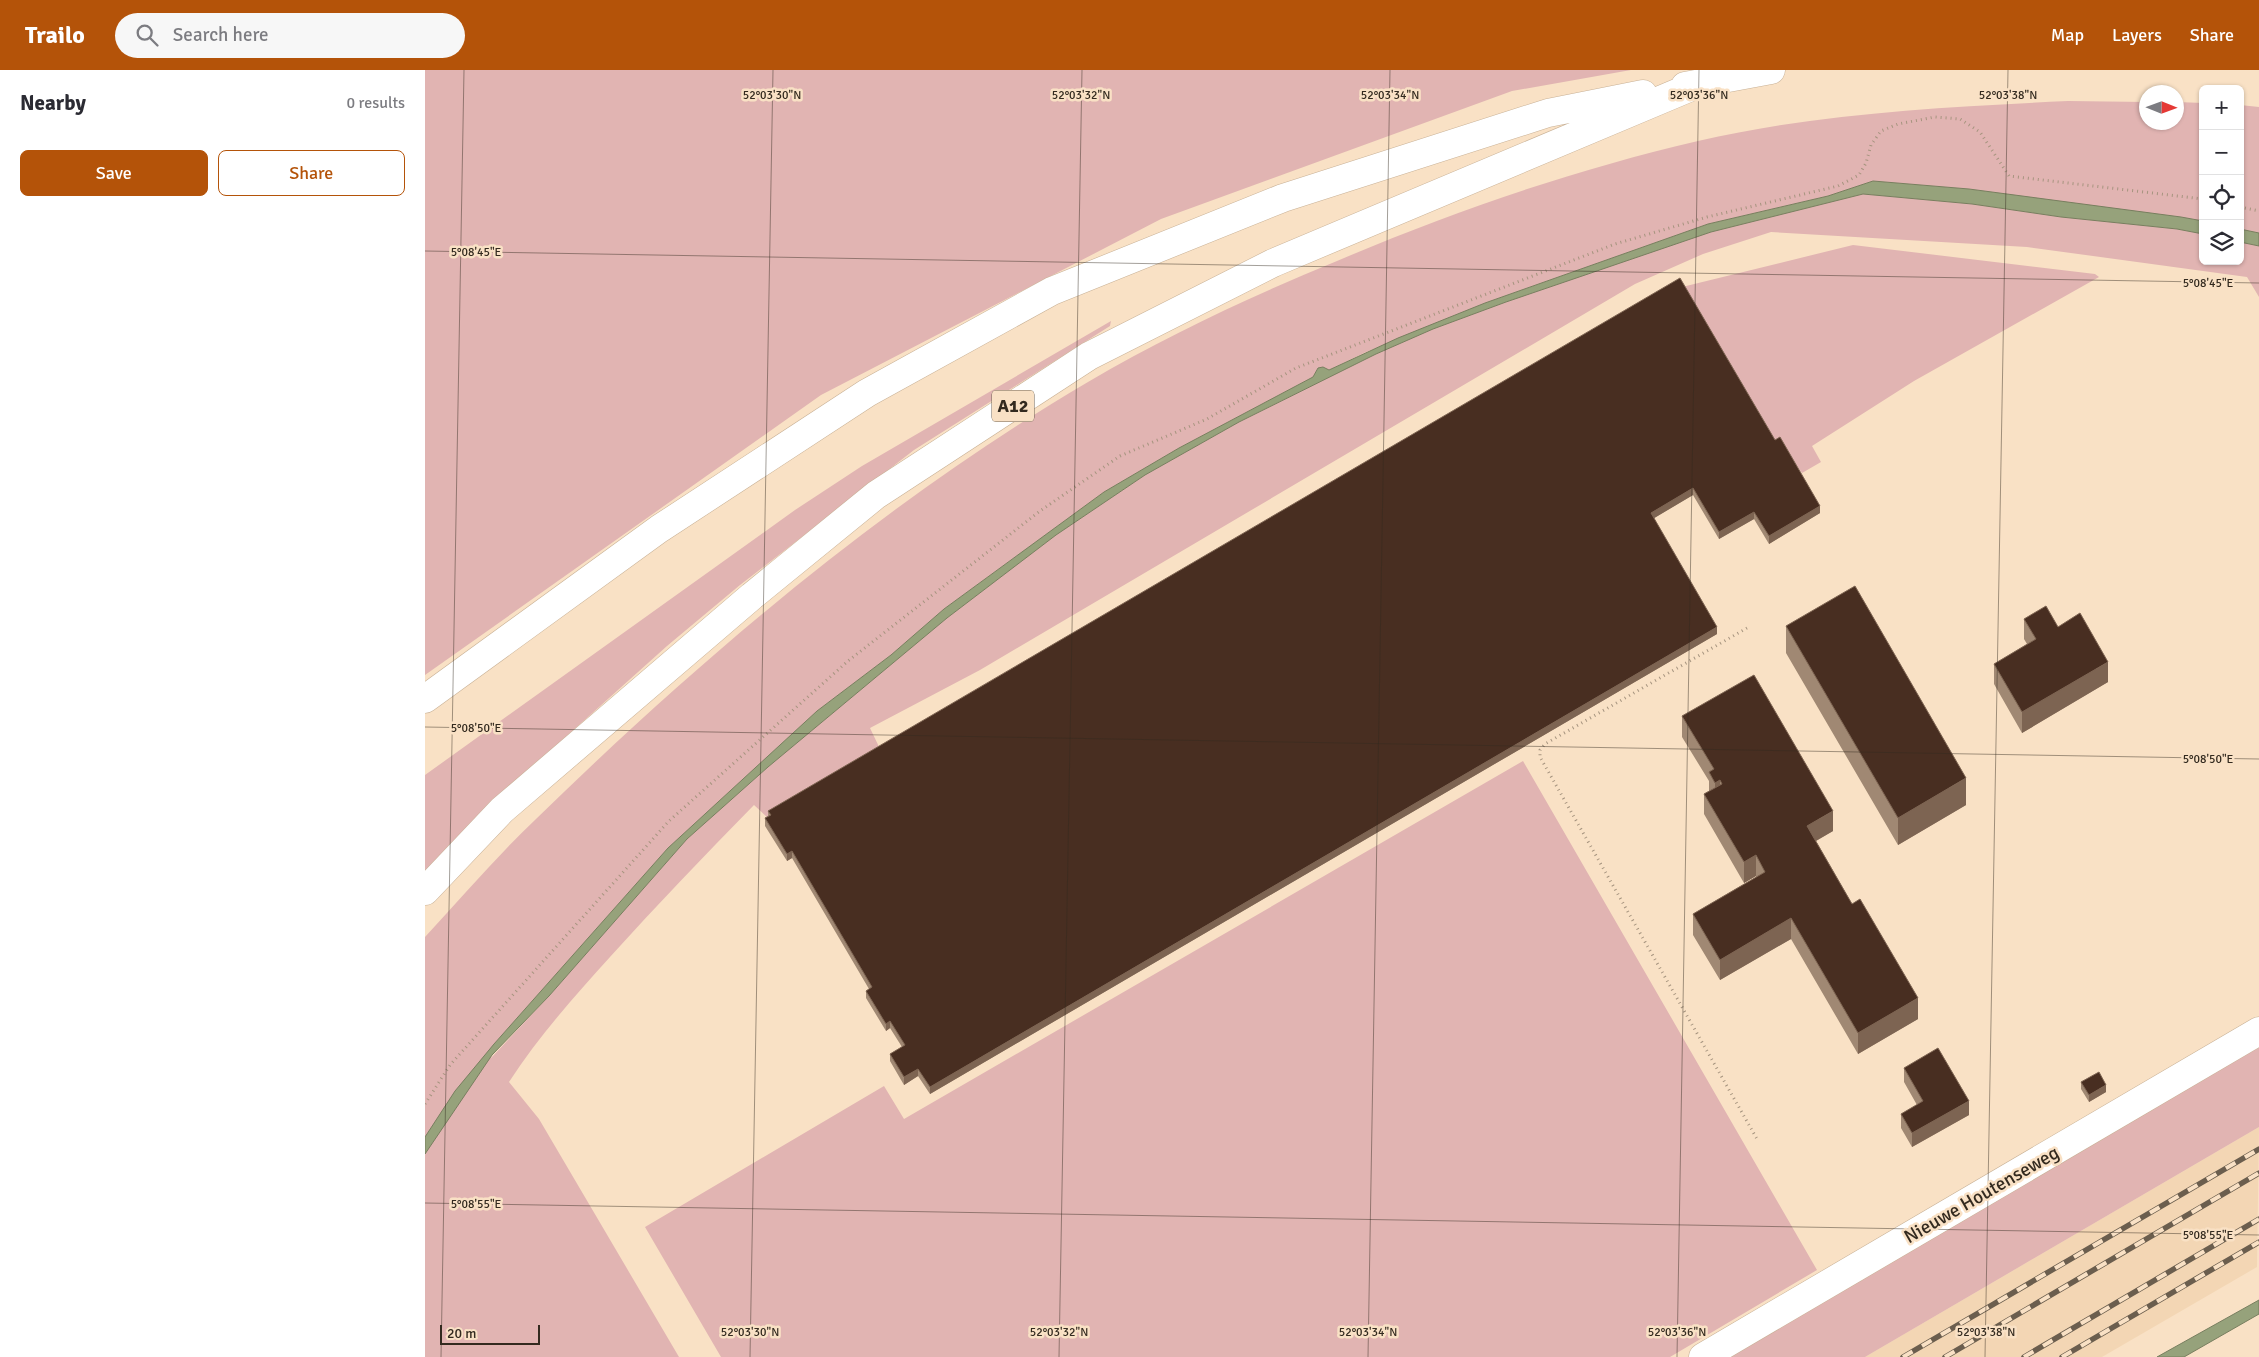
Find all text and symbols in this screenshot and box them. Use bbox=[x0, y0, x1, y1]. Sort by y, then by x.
search box bbox=[115, 13, 465, 58]
text: Trailo bbox=[25, 20, 85, 50]
icon: search bbox=[133, 21, 161, 49]
text: Search here bbox=[173, 23, 269, 47]
text: Map bbox=[2051, 24, 2084, 46]
text: Layers bbox=[2112, 24, 2162, 46]
text: Share bbox=[2190, 24, 2234, 46]
north arrow bbox=[2139, 85, 2184, 130]
map controls bbox=[2199, 85, 2244, 265]
button: + bbox=[2199, 85, 2244, 130]
text: 52°03'30"N bbox=[743, 88, 801, 103]
text: 52°03'32"N bbox=[1052, 88, 1110, 103]
text: 52°03'34"N bbox=[1361, 88, 1419, 103]
text: 52°03'36"N bbox=[1670, 88, 1728, 103]
text: 52°03'38"N bbox=[1979, 88, 2037, 103]
text: Nearby bbox=[20, 90, 86, 116]
text: 0 results bbox=[346, 93, 405, 113]
button: − bbox=[2199, 130, 2244, 175]
button: Save bbox=[20, 150, 208, 196]
button: Share bbox=[218, 150, 405, 196]
button: locate bbox=[2199, 175, 2244, 220]
button: layers bbox=[2199, 220, 2244, 265]
text: 5°08'45"E bbox=[451, 245, 502, 260]
text: 5°08'45"E bbox=[2183, 276, 2234, 291]
road number: A12 bbox=[992, 391, 1034, 422]
text: 5°08'50"E bbox=[451, 721, 502, 736]
text: 5°08'50"E bbox=[2183, 752, 2234, 767]
street label: Nieuwe Houtenseweg bbox=[1900, 1141, 2063, 1249]
text: 5°08'55"E bbox=[451, 1197, 502, 1212]
text: 5°08'55"E bbox=[2183, 1228, 2234, 1243]
scale bar bbox=[440, 1322, 540, 1345]
text: 20 m bbox=[447, 1325, 476, 1342]
text: 52°03'30"N bbox=[721, 1325, 779, 1340]
text: 52°03'32"N bbox=[1030, 1325, 1088, 1340]
text: 52°03'34"N bbox=[1339, 1325, 1397, 1340]
text: 52°03'36"N bbox=[1648, 1325, 1706, 1340]
text: 52°03'38"N bbox=[1957, 1325, 2015, 1340]

